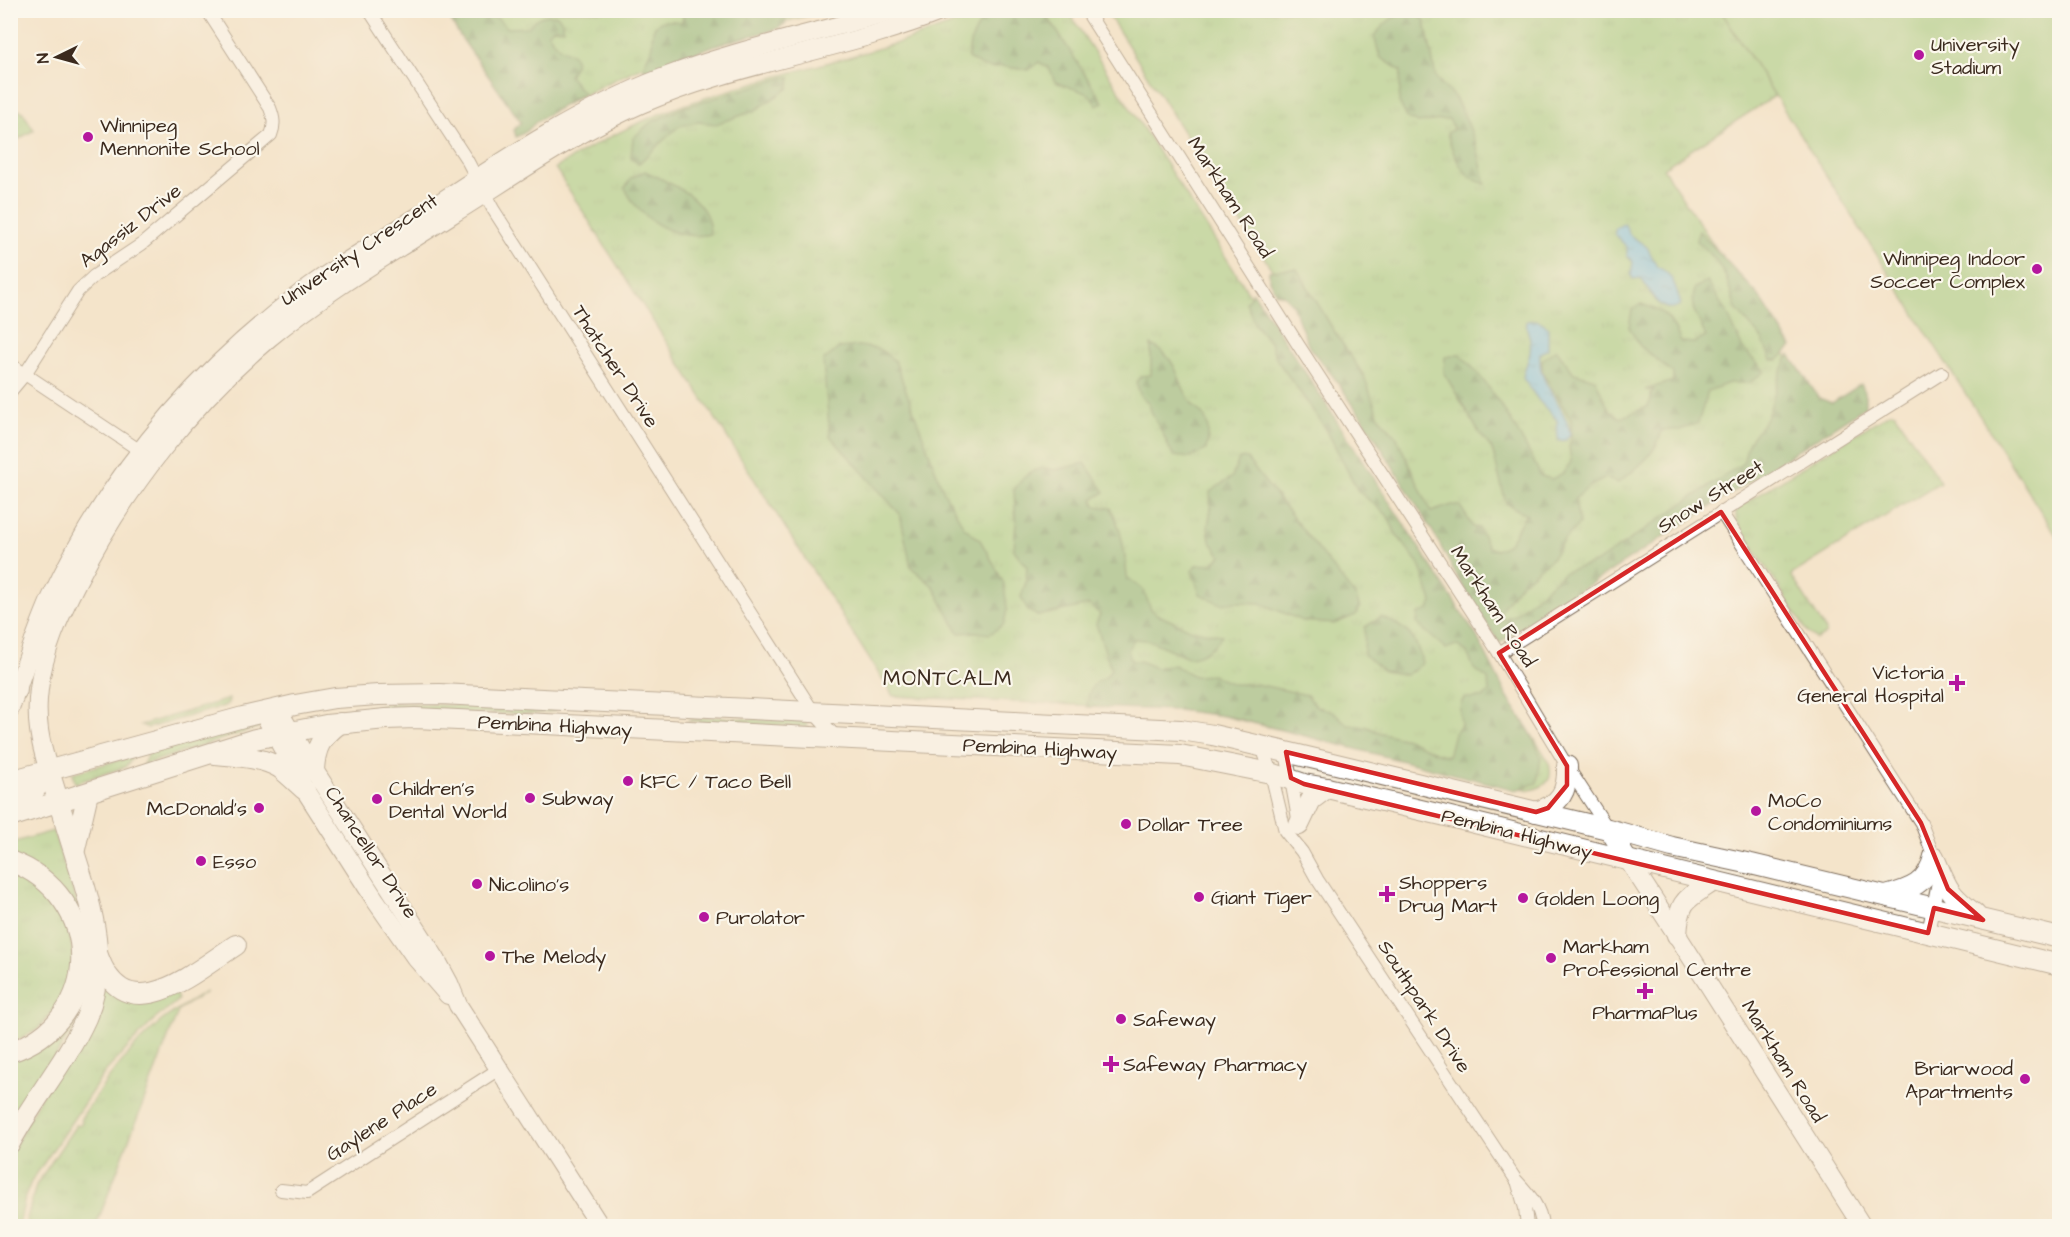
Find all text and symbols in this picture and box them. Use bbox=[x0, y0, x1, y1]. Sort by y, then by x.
north arrow bbox=[27, 27, 87, 87]
place label: University Stadium bbox=[1931, 31, 2020, 82]
marker: University Stadium bbox=[1912, 48, 1926, 62]
text: N bbox=[32, 52, 54, 64]
place label: Winnipeg Mennonite School bbox=[100, 112, 260, 163]
marker: Winnipeg Mennonite School bbox=[81, 130, 95, 144]
street label: Markham Road bbox=[1180, 131, 1280, 264]
street label: Agassiz Drive bbox=[74, 177, 188, 275]
street label: University Crescent bbox=[275, 187, 444, 314]
place label: Winnipeg Indoor Soccer Complex bbox=[1870, 245, 2026, 296]
marker: Winnipeg Indoor Soccer Complex bbox=[2030, 262, 2044, 276]
street label: Thatcher Drive bbox=[565, 300, 665, 434]
street label: Snow Street bbox=[1652, 453, 1769, 541]
street label: Markham Road bbox=[1443, 540, 1543, 673]
place label: Victoria General Hospital bbox=[1797, 659, 1944, 710]
district label: MONTCALM bbox=[883, 664, 1013, 693]
marker: Victoria General Hospital bbox=[1948, 674, 1966, 692]
street label: Pembina Highway bbox=[477, 708, 633, 745]
street label: Pembina Highway bbox=[962, 731, 1118, 768]
place label: KFC / Taco Bell bbox=[640, 768, 791, 796]
marker: KFC / Taco Bell bbox=[621, 774, 635, 788]
place label: Children's Dental World bbox=[389, 775, 507, 826]
street label: Chancellor Drive bbox=[318, 781, 425, 924]
place label: Subway bbox=[542, 785, 614, 814]
place label: MoCo Condominiums bbox=[1768, 787, 1892, 838]
marker: Subway bbox=[523, 791, 537, 805]
marker: Children's Dental World bbox=[370, 792, 384, 806]
place label: McDonald's bbox=[147, 795, 247, 823]
marker: McDonald's bbox=[252, 801, 266, 815]
street label: Pembina Highway bbox=[1438, 802, 1595, 867]
marker: MoCo Condominiums bbox=[1749, 804, 1763, 818]
place label: Dollar Tree bbox=[1138, 811, 1243, 839]
marker: Dollar Tree bbox=[1119, 817, 1133, 831]
place label: Esso bbox=[213, 848, 256, 876]
marker: Esso bbox=[194, 854, 208, 868]
place label: Shoppers Drug Mart bbox=[1399, 869, 1497, 921]
place label: Nicolino's bbox=[489, 871, 569, 899]
marker: Nicolino's bbox=[470, 877, 484, 891]
place label: Giant Tiger bbox=[1211, 884, 1312, 913]
place label: Golden Loong bbox=[1535, 885, 1659, 914]
marker: Shoppers Drug Mart bbox=[1380, 887, 1394, 901]
marker: Giant Tiger bbox=[1192, 890, 1206, 904]
marker: Golden Loong bbox=[1516, 891, 1530, 905]
place label: Purolator bbox=[716, 904, 805, 932]
marker: Purolator bbox=[697, 910, 711, 924]
place label: Markham Professional Centre bbox=[1563, 933, 1752, 984]
street label: Southpark Drive bbox=[1371, 935, 1478, 1079]
place label: The Melody bbox=[502, 943, 606, 972]
marker: The Melody bbox=[483, 949, 497, 963]
marker: Markham Professional Centre bbox=[1544, 951, 1558, 965]
marker: PharmaPlus bbox=[1638, 984, 1652, 998]
street label: Markham Road bbox=[1734, 995, 1832, 1128]
place label: PharmaPlus bbox=[1592, 999, 1698, 1027]
place label: Safeway bbox=[1133, 1006, 1216, 1035]
marker: Safeway bbox=[1114, 1012, 1128, 1026]
place label: Safeway Pharmacy bbox=[1123, 1051, 1307, 1080]
place label: Briarwood Apartments bbox=[1905, 1055, 2013, 1106]
marker: Safeway Pharmacy bbox=[1104, 1057, 1118, 1071]
marker: Briarwood Apartments bbox=[2018, 1072, 2032, 1086]
street label: Gaylene Place bbox=[321, 1075, 443, 1169]

